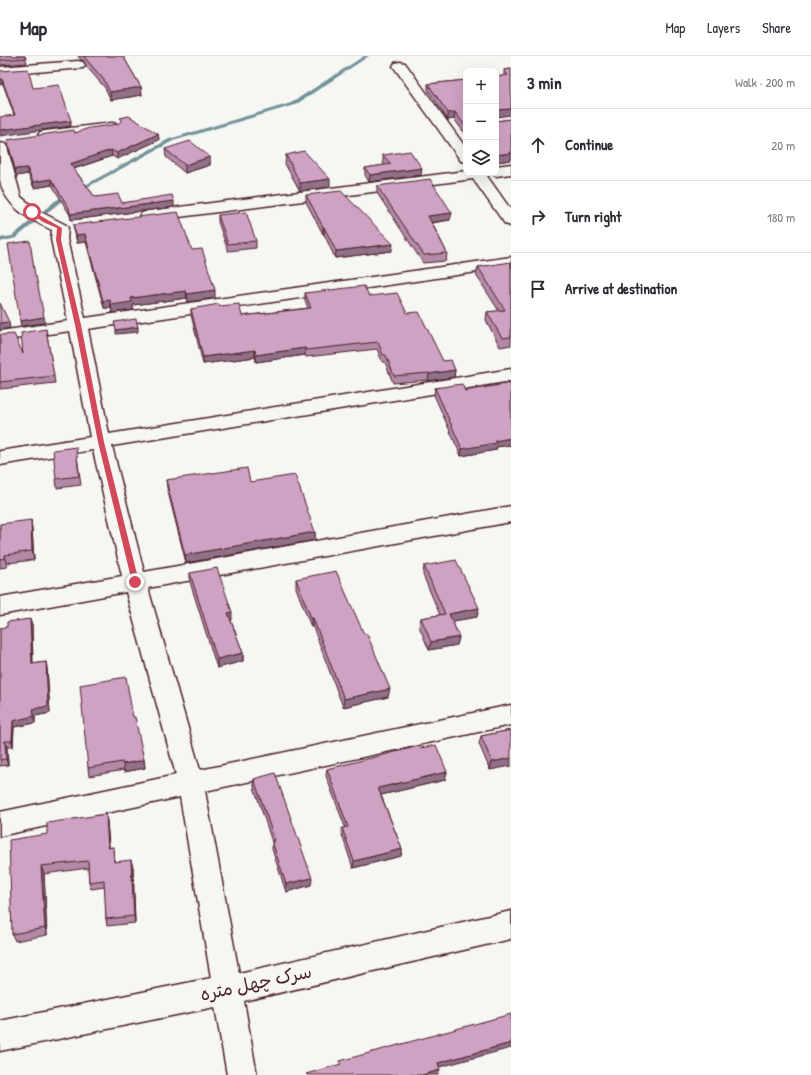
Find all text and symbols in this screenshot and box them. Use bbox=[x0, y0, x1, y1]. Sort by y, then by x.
text: Map bbox=[20, 15, 47, 41]
text: Map bbox=[665, 18, 685, 37]
text: Layers bbox=[707, 18, 740, 37]
text: Share bbox=[762, 18, 791, 37]
map controls bbox=[463, 68, 499, 176]
button: + bbox=[463, 68, 499, 104]
text: 3 min bbox=[527, 71, 562, 94]
text: Walk · 200 m bbox=[735, 73, 795, 91]
button: − bbox=[463, 104, 499, 140]
icon: ahead bbox=[527, 134, 549, 156]
text: Continue bbox=[565, 134, 613, 155]
text: 20 m bbox=[771, 136, 795, 154]
button: layers bbox=[463, 140, 499, 176]
route start bbox=[23, 203, 41, 221]
icon: right bbox=[527, 206, 549, 228]
text: Turn right bbox=[565, 206, 621, 227]
text: 180 m bbox=[767, 208, 795, 226]
icon: arrive bbox=[527, 278, 549, 300]
text: Arrive at destination bbox=[565, 278, 677, 299]
route end bbox=[126, 573, 144, 591]
street label: سرک چهل متره bbox=[198, 958, 314, 1007]

